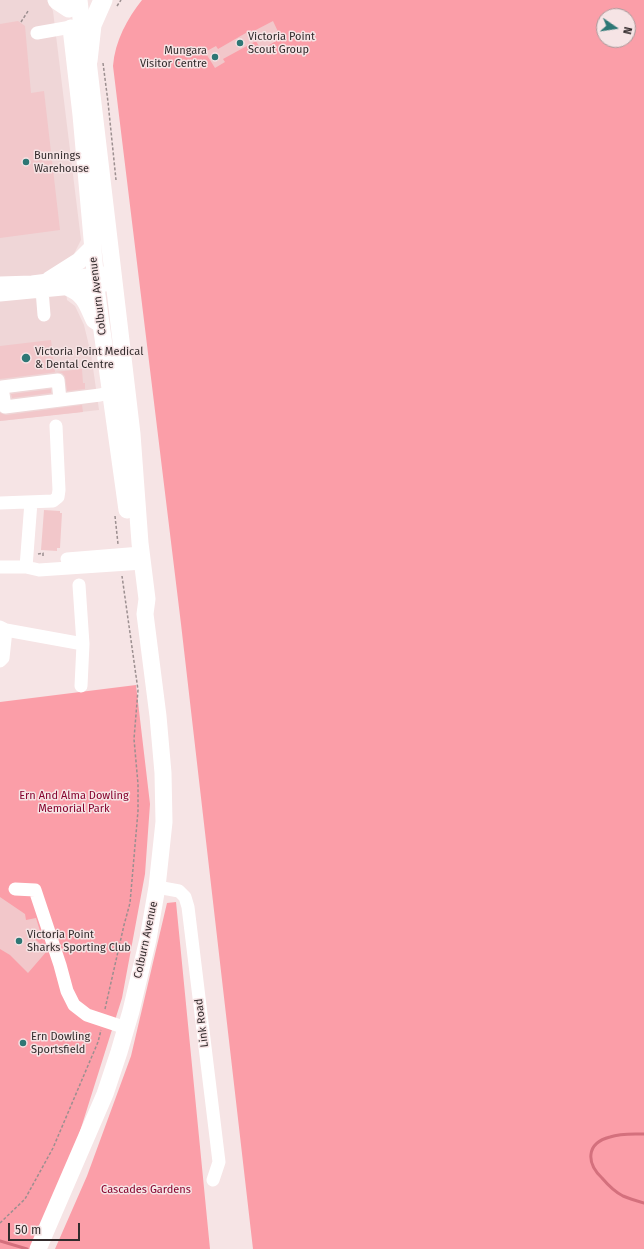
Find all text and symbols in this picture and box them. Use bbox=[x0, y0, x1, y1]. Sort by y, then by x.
north arrow bbox=[596, 8, 636, 48]
text: N bbox=[620, 26, 634, 36]
place label: Victoria Point Scout Group bbox=[248, 30, 315, 56]
marker: Victoria Point Scout Group bbox=[235, 38, 245, 48]
place label: Mungara Visitor Centre bbox=[140, 44, 207, 70]
marker: Mungara Visitor Centre bbox=[210, 52, 220, 62]
place label: Bunnings Warehouse bbox=[34, 149, 89, 175]
marker: Bunnings Warehouse bbox=[21, 157, 31, 167]
street label: Colburn Avenue bbox=[87, 256, 109, 336]
place label: Victoria Point Medical & Dental Centre bbox=[35, 345, 143, 371]
marker: Victoria Point Medical & Dental Centre bbox=[20, 352, 32, 364]
park label: Ern And Alma Dowling Memorial Park bbox=[19, 789, 129, 815]
street label: Colburn Avenue bbox=[131, 900, 161, 980]
place label: Victoria Point Sharks Sporting Club bbox=[27, 928, 131, 954]
marker: Victoria Point Sharks Sporting Club bbox=[14, 936, 24, 946]
street label: Link Road bbox=[192, 998, 212, 1048]
place label: Ern Dowling Sportsfield bbox=[31, 1030, 90, 1056]
marker: Ern Dowling Sportsfield bbox=[18, 1038, 28, 1048]
park label: Cascades Gardens bbox=[101, 1183, 191, 1197]
scale bar bbox=[10, 1215, 82, 1241]
text: 50 m bbox=[15, 1223, 41, 1237]

